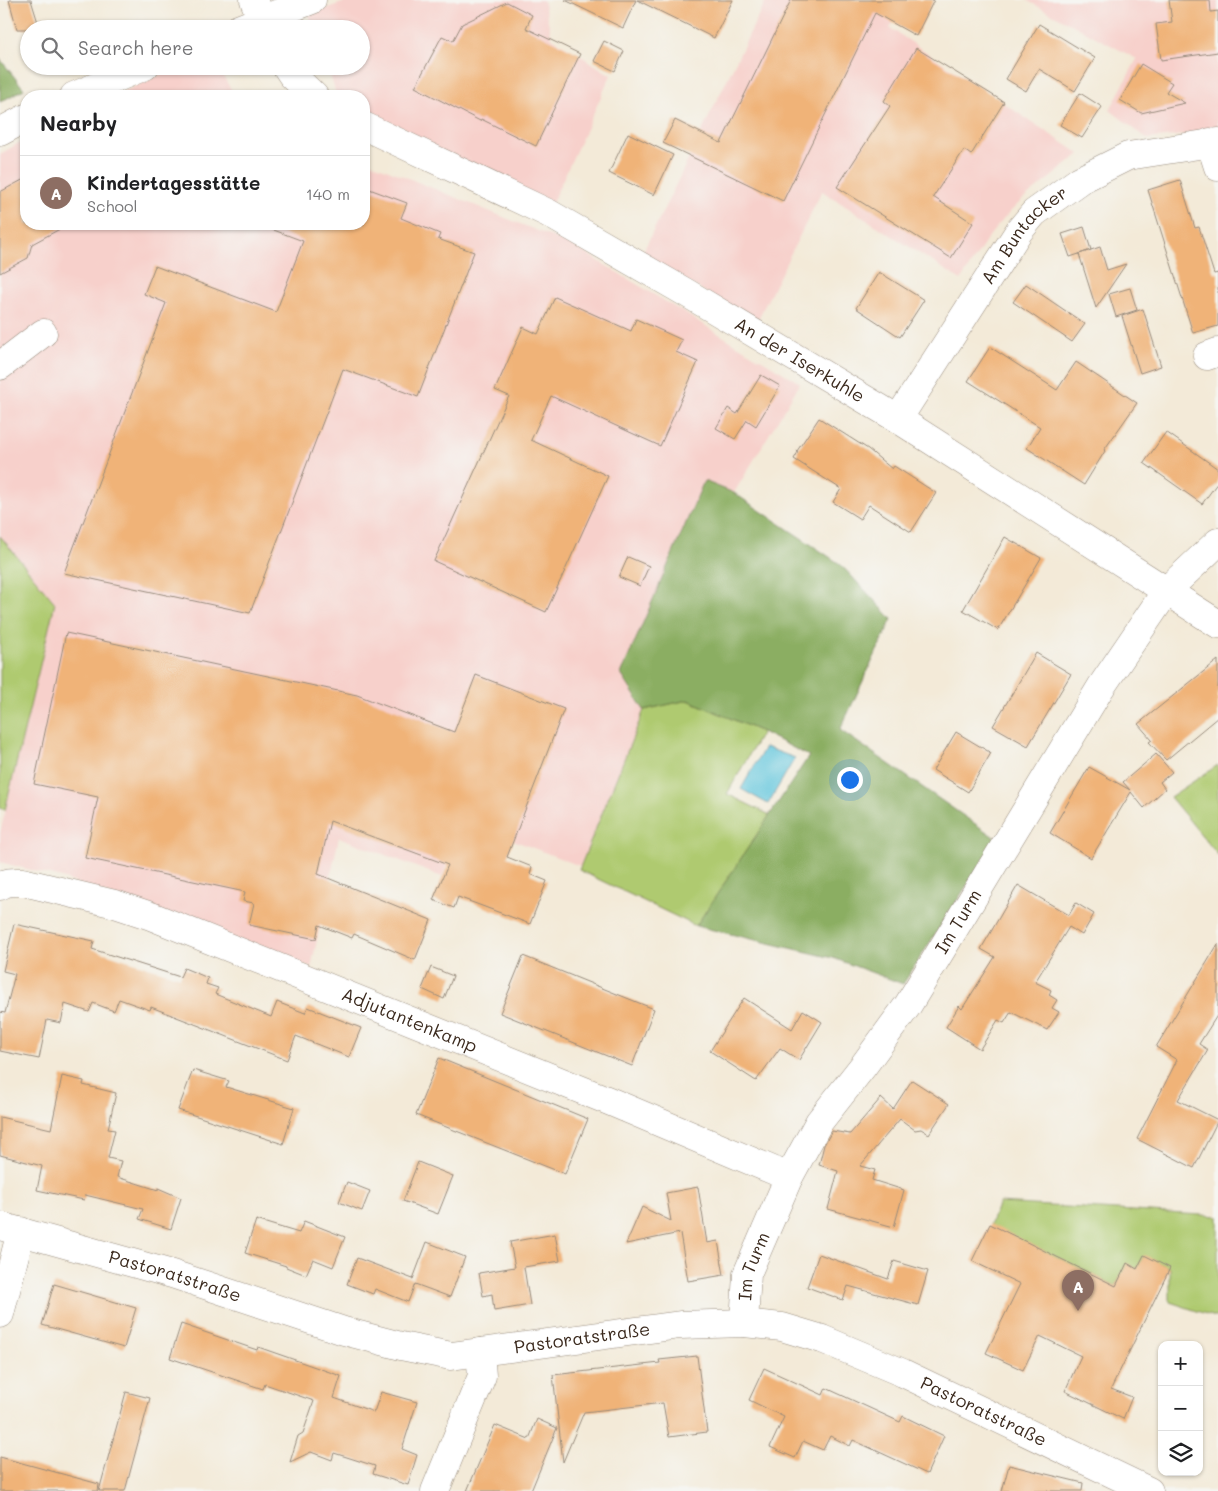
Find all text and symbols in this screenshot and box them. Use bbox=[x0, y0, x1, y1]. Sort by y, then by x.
search box bbox=[20, 20, 370, 75]
icon: search bbox=[38, 34, 66, 62]
text: Search here bbox=[78, 35, 194, 60]
text: Nearby bbox=[40, 109, 117, 136]
text: Kindertagesstätte bbox=[87, 170, 260, 195]
street label: Am Buntacker bbox=[975, 180, 1072, 288]
text: A bbox=[50, 183, 62, 204]
text: 140 m bbox=[306, 183, 350, 204]
text: School bbox=[87, 195, 137, 216]
street label: An der Iserkuhle bbox=[730, 311, 870, 408]
your location bbox=[837, 767, 863, 793]
street label: Im Turm bbox=[929, 884, 987, 958]
street label: Adjutantenkamp bbox=[338, 981, 481, 1058]
street label: Im Turm bbox=[732, 1228, 775, 1301]
street label: Pastoratstraße bbox=[106, 1244, 244, 1307]
pin: A bbox=[1062, 1270, 1094, 1311]
street label: Pastoratstraße bbox=[512, 1316, 652, 1358]
map controls bbox=[1158, 1341, 1203, 1476]
button: + bbox=[1158, 1341, 1203, 1386]
street label: Pastoratstraße bbox=[917, 1370, 1051, 1451]
button: − bbox=[1158, 1386, 1203, 1431]
button: layers bbox=[1158, 1431, 1203, 1476]

